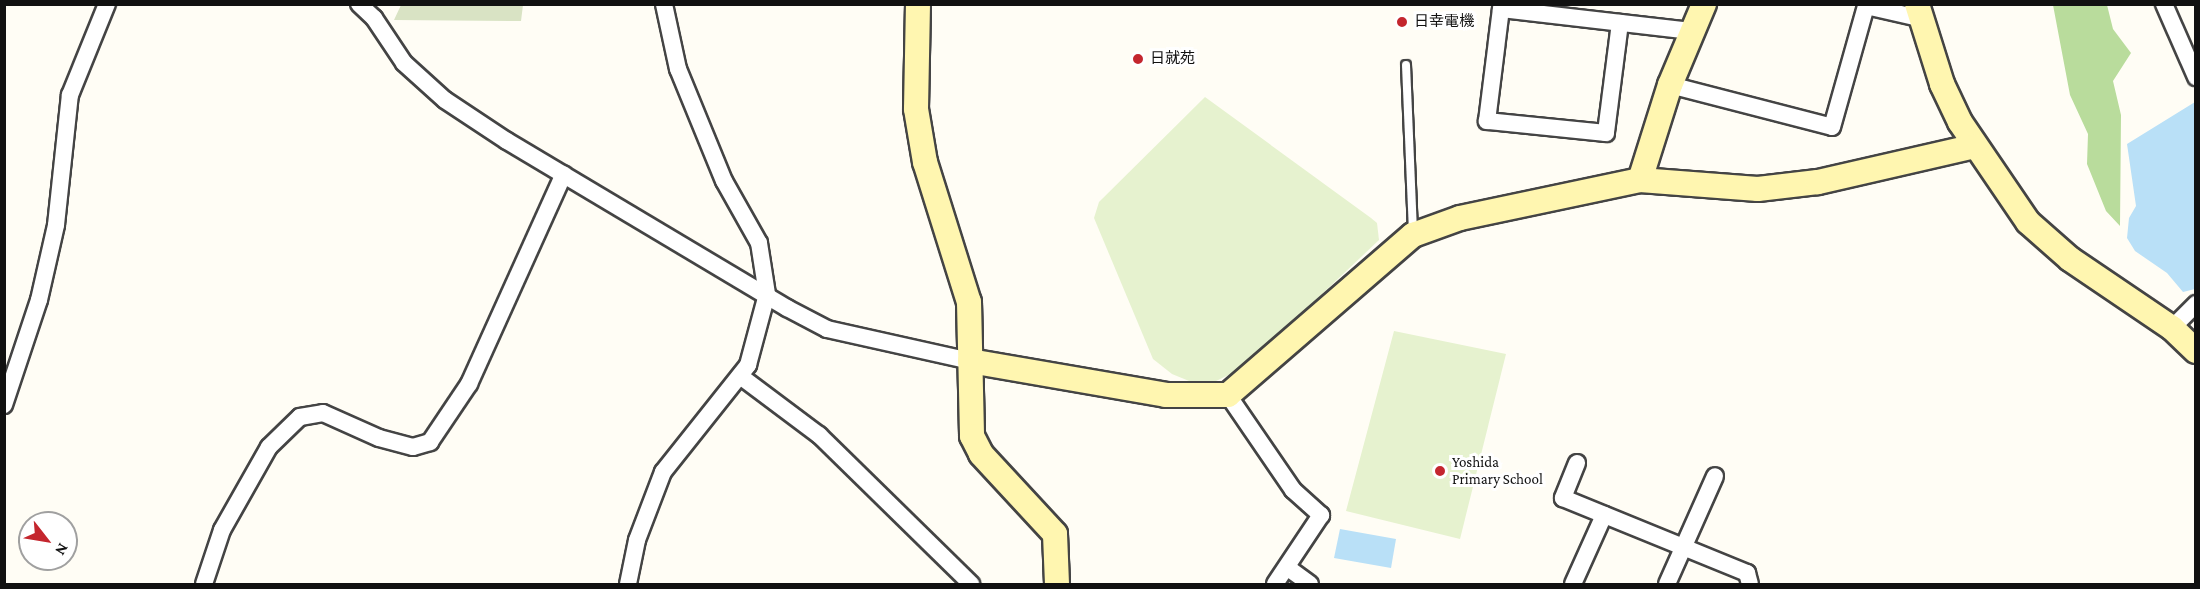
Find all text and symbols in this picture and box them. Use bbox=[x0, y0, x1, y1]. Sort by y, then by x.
place label: 日幸電機 bbox=[1414, 13, 1474, 31]
marker: 日幸電機 bbox=[1395, 15, 1409, 29]
place label: 日就苑 bbox=[1150, 50, 1195, 68]
marker: 日就苑 bbox=[1131, 52, 1145, 66]
place label: Yoshida Primary School bbox=[1452, 453, 1543, 488]
marker: Yoshida Primary School bbox=[1433, 464, 1447, 478]
north arrow bbox=[18, 511, 78, 571]
text: N bbox=[52, 540, 72, 559]

